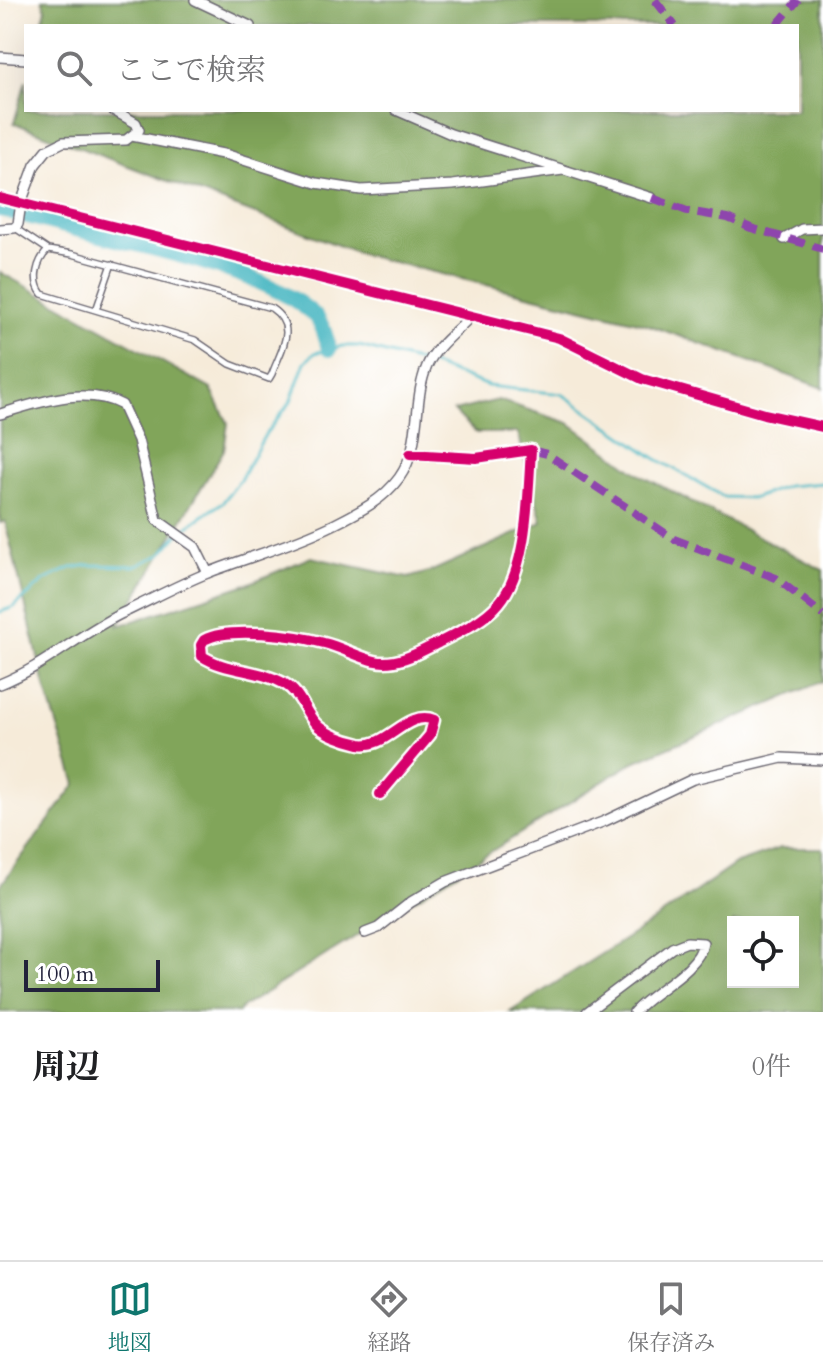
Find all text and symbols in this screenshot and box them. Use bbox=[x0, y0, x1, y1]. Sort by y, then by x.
search box bbox=[24, 24, 799, 112]
icon: search bbox=[52, 46, 96, 90]
text: ここで検索 bbox=[116, 50, 266, 91]
map controls bbox=[727, 916, 799, 988]
button: locate bbox=[727, 916, 799, 988]
scale bar bbox=[24, 956, 160, 992]
text: 100 m bbox=[36, 959, 94, 989]
text: 周辺 bbox=[32, 1044, 100, 1090]
text: 0件 bbox=[752, 1049, 791, 1084]
tab: 地図 bbox=[108, 1277, 152, 1358]
tab: 経路 bbox=[367, 1277, 411, 1358]
tab: 保存済み bbox=[627, 1277, 715, 1358]

